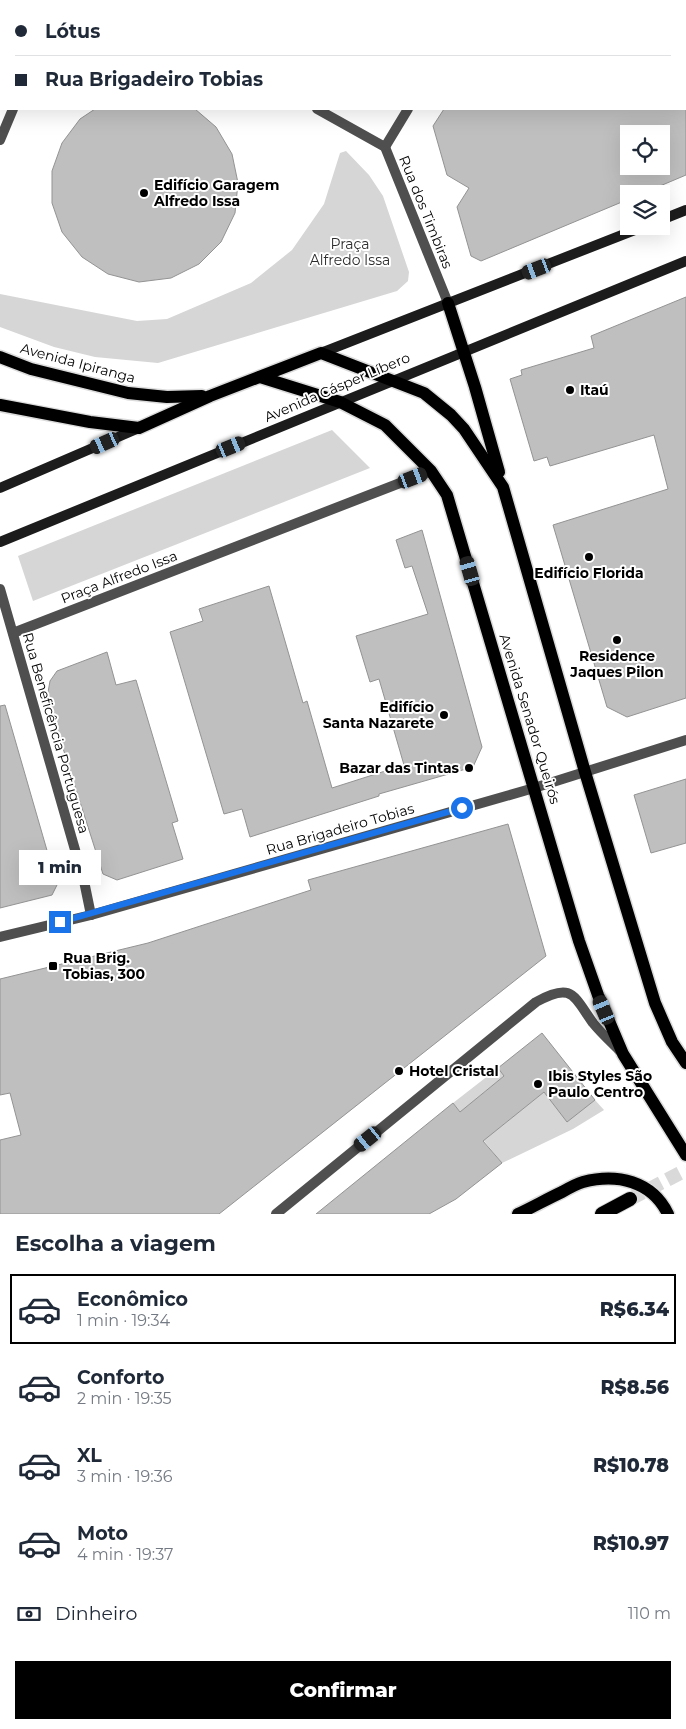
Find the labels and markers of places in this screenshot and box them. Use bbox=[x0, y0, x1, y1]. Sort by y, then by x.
place label: Edifício Garagem Alfredo Issa bbox=[153, 176, 279, 210]
marker: Edifício Garagem Alfredo Issa bbox=[138, 187, 150, 199]
place label: Itaú bbox=[580, 381, 609, 399]
marker: Itaú bbox=[564, 384, 576, 396]
marker: Edifício Florida bbox=[583, 551, 595, 563]
place label: Edifício Florida bbox=[534, 564, 644, 582]
marker: Residence Jaques Pilon bbox=[611, 634, 623, 646]
place label: Residence Jaques Pilon bbox=[569, 647, 664, 681]
place label: Edifício Santa Nazarete bbox=[323, 698, 434, 732]
marker: Edifício Santa Nazarete bbox=[438, 709, 450, 721]
place label: Bazar das Tintas bbox=[339, 759, 460, 777]
marker: Bazar das Tintas bbox=[463, 762, 475, 774]
place label: Rua Brig. Tobias, 300 bbox=[63, 949, 145, 983]
marker: Rua Brig. Tobias, 300 bbox=[47, 960, 59, 972]
place label: Hotel Cristal bbox=[409, 1062, 499, 1080]
marker: Hotel Cristal bbox=[393, 1065, 405, 1077]
place label: Ibis Styles São Paulo Centro bbox=[548, 1067, 652, 1101]
marker: Ibis Styles São Paulo Centro bbox=[532, 1078, 544, 1090]

